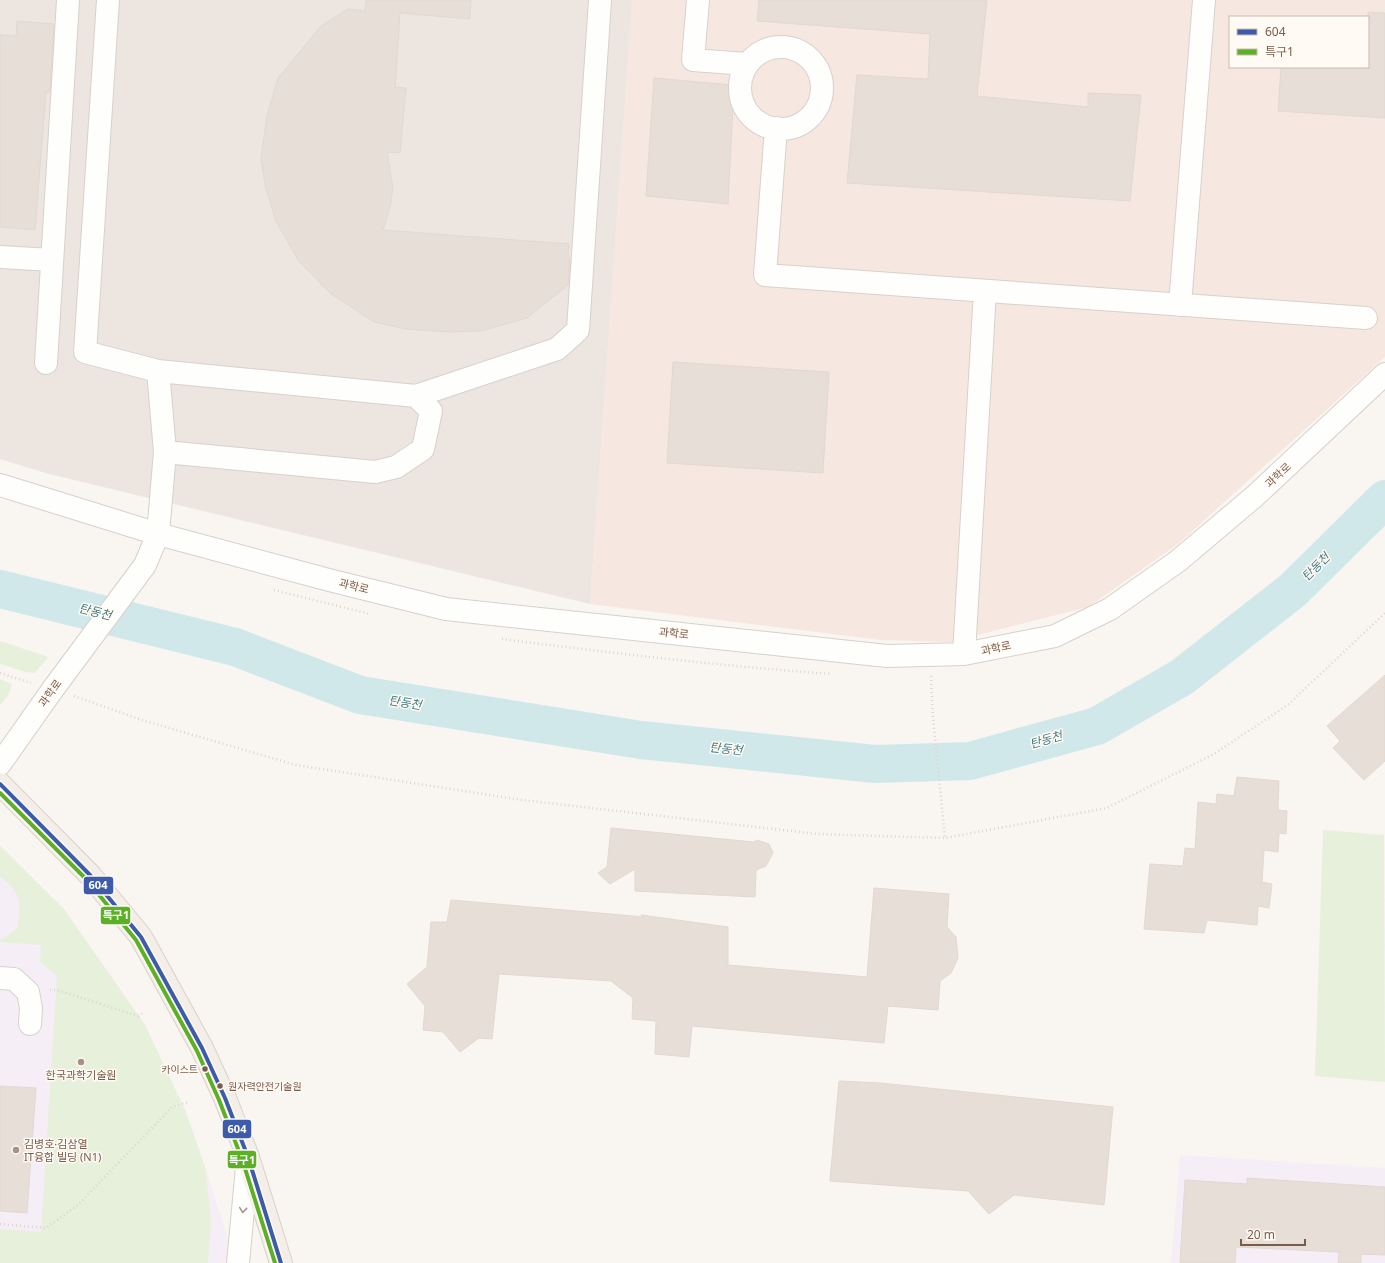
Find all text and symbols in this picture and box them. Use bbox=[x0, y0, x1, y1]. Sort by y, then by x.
legend bbox=[1229, 16, 1369, 68]
text: 604 bbox=[1265, 23, 1286, 40]
text: 특구1 bbox=[1265, 43, 1294, 60]
street label: 과학로 bbox=[1261, 459, 1294, 490]
water label: 탄동천 bbox=[1298, 548, 1335, 584]
street label: 과학로 bbox=[338, 575, 371, 596]
water label: 탄동천 bbox=[77, 599, 115, 624]
street label: 과학로 bbox=[658, 623, 690, 642]
street label: 과학로 bbox=[979, 637, 1012, 658]
street label: 과학로 bbox=[35, 676, 65, 709]
water label: 탄동천 bbox=[387, 692, 425, 714]
water label: 탄동천 bbox=[1028, 726, 1066, 752]
water label: 탄동천 bbox=[709, 738, 745, 759]
line badge: 604 bbox=[83, 876, 114, 895]
text: 604 bbox=[89, 877, 108, 892]
line badge: 특구1 bbox=[100, 906, 131, 925]
text: 특구1 bbox=[103, 907, 129, 922]
marker: 한국과학기술원 bbox=[76, 1057, 86, 1067]
place label: 카이스트 bbox=[161, 1062, 198, 1076]
marker: 카이스트 bbox=[200, 1064, 210, 1074]
place label: 한국과학기술원 bbox=[46, 1067, 116, 1082]
place label: 원자력안전기술원 bbox=[228, 1079, 302, 1093]
marker: 원자력안전기술원 bbox=[215, 1081, 225, 1091]
line badge: 604 bbox=[222, 1119, 252, 1139]
text: 604 bbox=[228, 1121, 247, 1136]
place label: 김병호·김삼열 IT융합 빌딩 (N1) bbox=[24, 1136, 101, 1164]
marker: 김병호·김삼열 IT융합 빌딩 (N1) bbox=[11, 1145, 21, 1155]
line badge: 특구1 bbox=[227, 1150, 257, 1169]
text: 특구1 bbox=[229, 1152, 255, 1167]
one-way arrow bbox=[239, 1207, 248, 1213]
scale bar bbox=[1241, 1221, 1305, 1247]
text: 20 m bbox=[1247, 1226, 1275, 1243]

